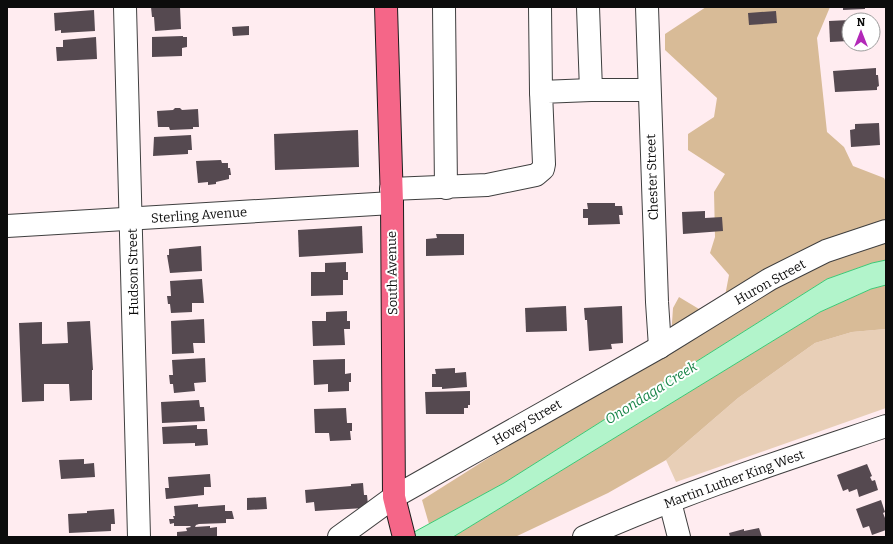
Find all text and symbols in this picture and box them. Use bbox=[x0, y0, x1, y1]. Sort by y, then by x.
north arrow bbox=[841, 12, 881, 52]
text: N bbox=[857, 16, 866, 29]
street label: Chester Street bbox=[643, 133, 661, 220]
street label: Sterling Avenue bbox=[150, 204, 248, 226]
street label: Hudson Street bbox=[125, 228, 141, 316]
street label: South Avenue bbox=[384, 231, 400, 315]
street label: Huron Street bbox=[732, 256, 808, 308]
water label: Onondaga Creek bbox=[602, 358, 701, 428]
street label: Hovey Street bbox=[490, 396, 564, 448]
street label: Martin Luther King West bbox=[662, 447, 806, 511]

